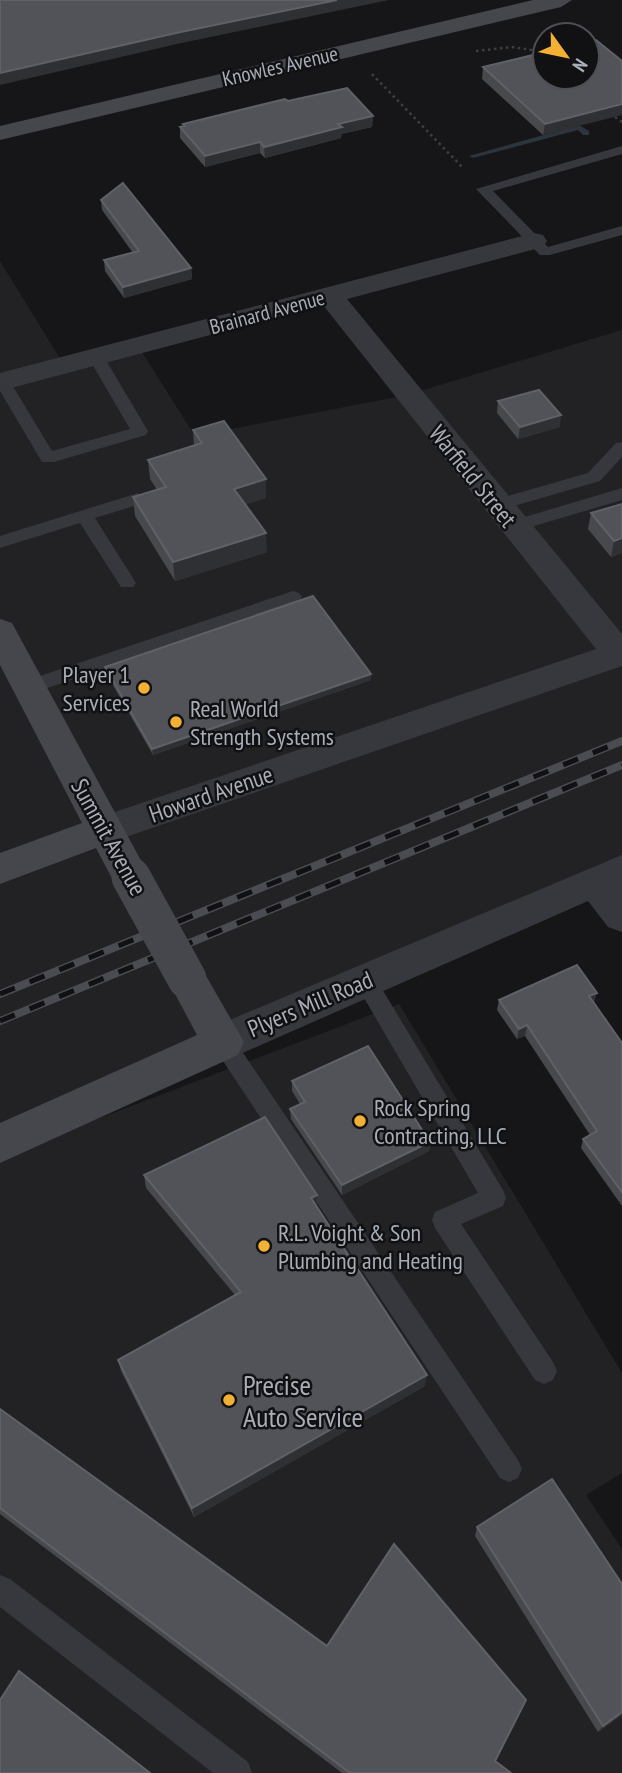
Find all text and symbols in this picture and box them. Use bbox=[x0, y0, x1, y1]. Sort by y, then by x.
north arrow bbox=[531, 21, 601, 91]
street label: Knowles Avenue bbox=[219, 40, 341, 92]
text: N bbox=[567, 54, 593, 76]
street label: Brainard Avenue bbox=[206, 284, 328, 340]
street label: Warfield Street bbox=[422, 419, 524, 534]
place label: Player 1 Services bbox=[63, 659, 130, 718]
marker: Player 1 Services bbox=[136, 680, 152, 696]
place label: Real World Strength Systems bbox=[190, 693, 334, 752]
marker: Real World Strength Systems bbox=[168, 714, 184, 730]
street label: Howard Avenue bbox=[145, 758, 277, 830]
street label: Summit Avenue bbox=[64, 773, 154, 901]
street label: Plyers Mill Road bbox=[243, 964, 377, 1044]
place label: Rock Spring Contracting, LLC bbox=[374, 1092, 507, 1151]
marker: Rock Spring Contracting, LLC bbox=[352, 1113, 368, 1129]
place label: R.L. Voight & Son Plumbing and Heating bbox=[278, 1217, 463, 1276]
marker: R.L. Voight & Son Plumbing and Heating bbox=[256, 1238, 272, 1254]
place label: Precise Auto Service bbox=[243, 1366, 363, 1435]
marker: Precise Auto Service bbox=[221, 1392, 237, 1408]

